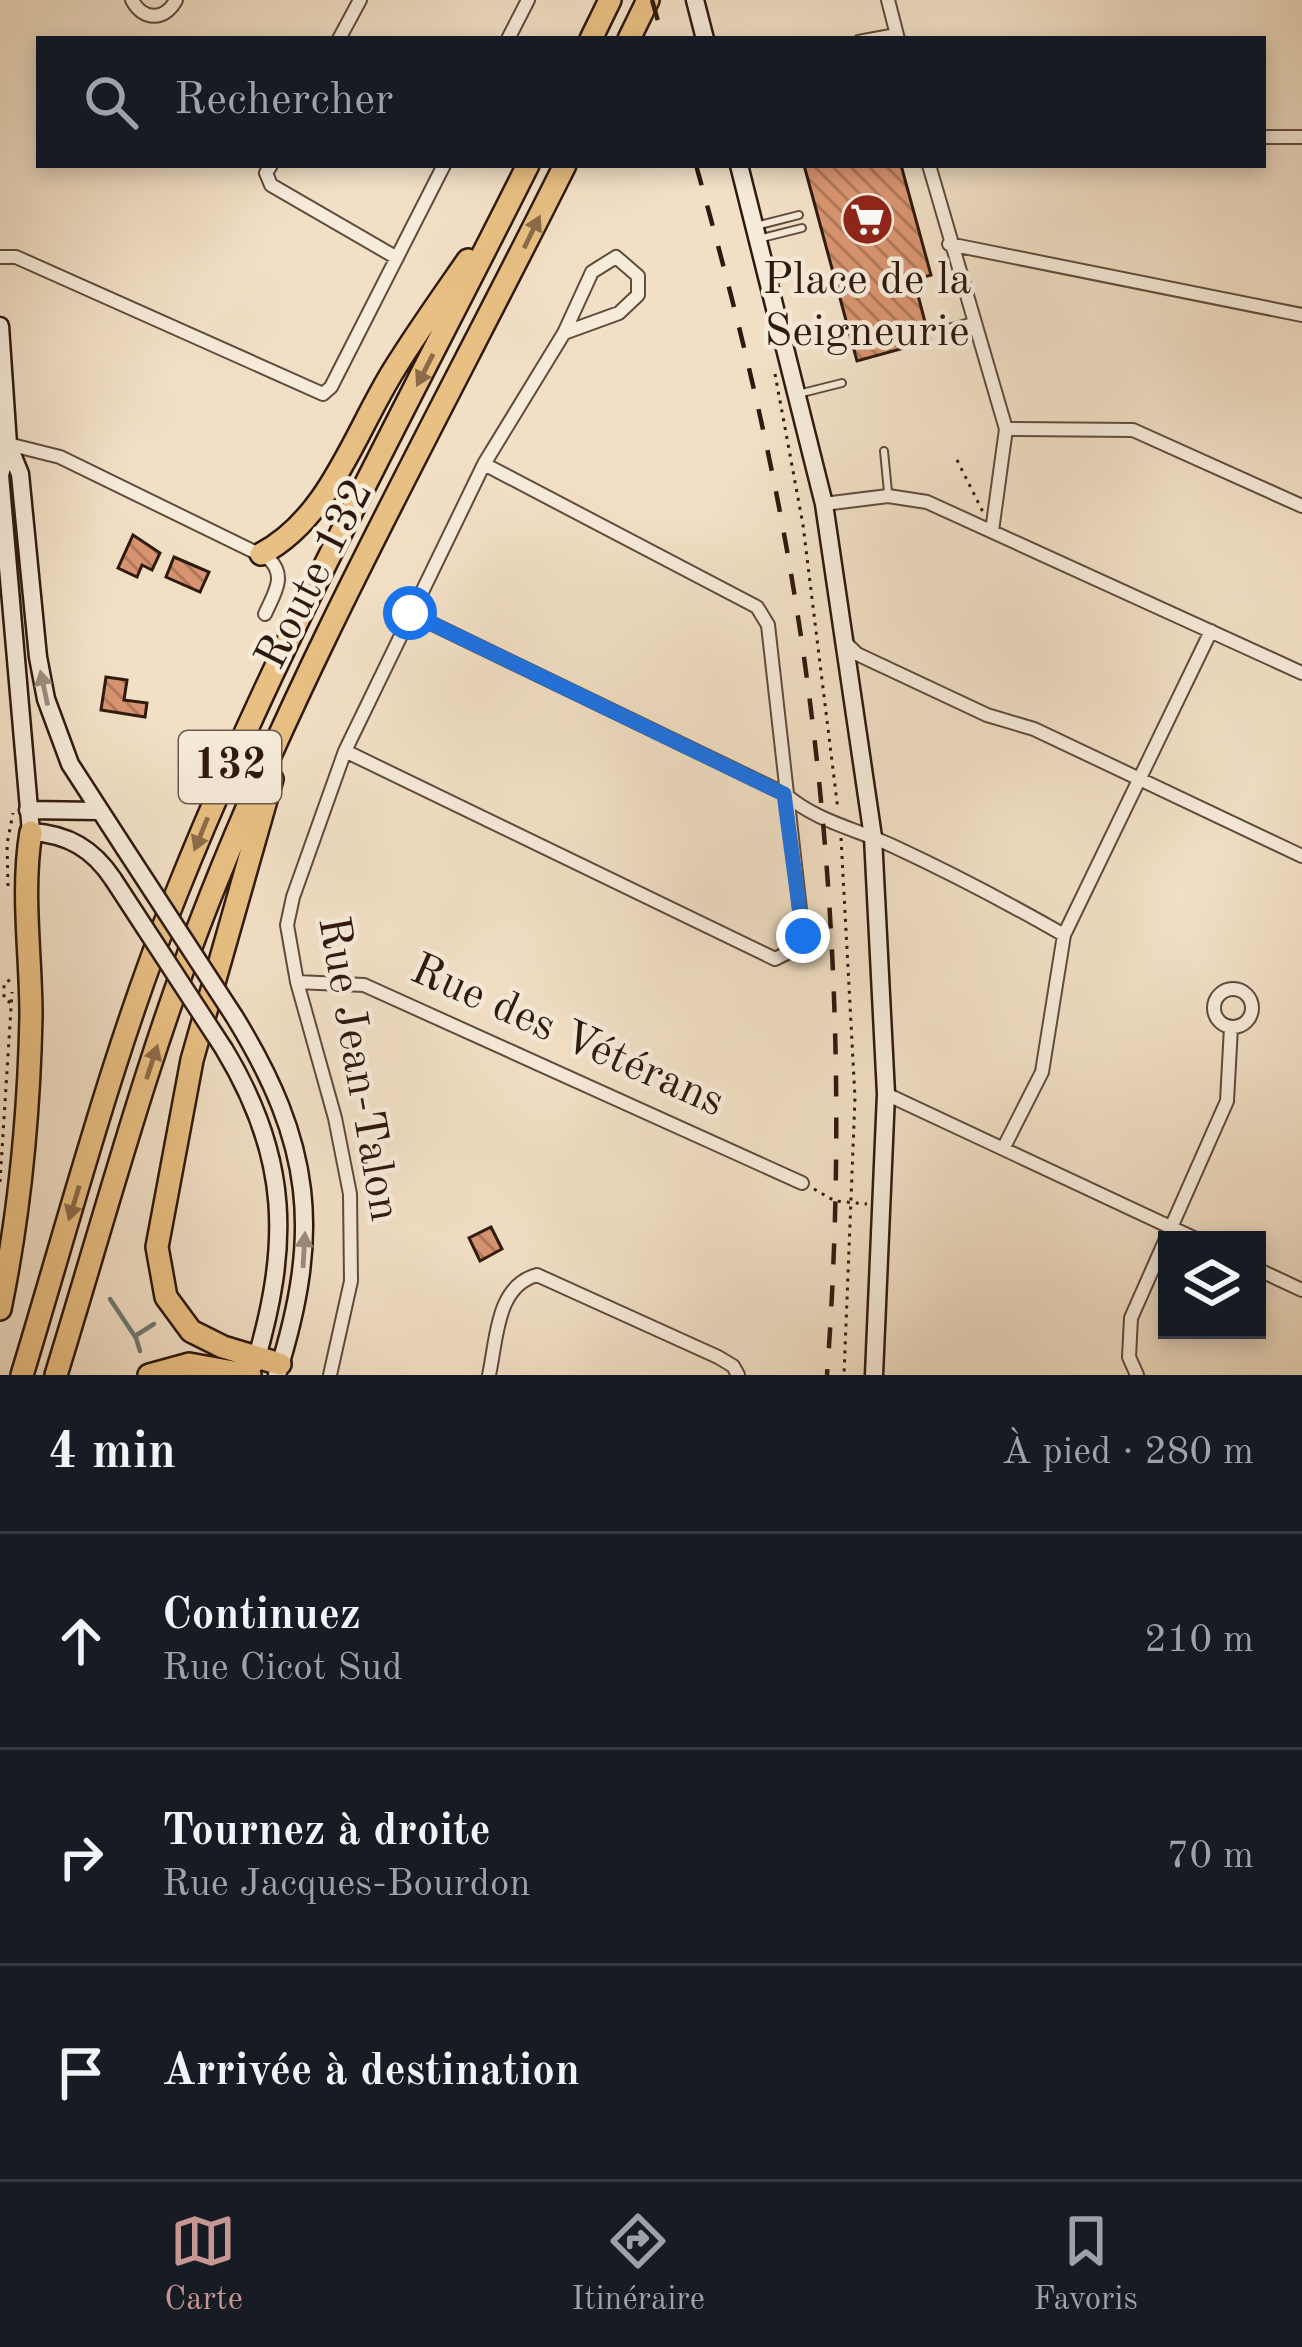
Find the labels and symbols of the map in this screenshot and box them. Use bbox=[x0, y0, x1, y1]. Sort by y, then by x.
supermarket icon: Place de la Seigneurie bbox=[839, 192, 895, 248]
one-way arrow bbox=[522, 214, 542, 249]
place label: Place de la Seigneurie bbox=[762, 259, 972, 356]
one-way arrow bbox=[416, 352, 436, 387]
street label: Route 132 bbox=[249, 473, 383, 677]
route start bbox=[383, 586, 437, 640]
one-way arrow bbox=[33, 669, 52, 707]
road number: 132 bbox=[179, 731, 281, 803]
one-way arrow bbox=[191, 816, 210, 852]
route end bbox=[776, 909, 830, 963]
street label: Rue Jean-Talon bbox=[308, 913, 406, 1225]
street label: Rue des Vétérans bbox=[403, 948, 731, 1126]
one-way arrow bbox=[144, 1044, 162, 1080]
one-way arrow bbox=[64, 1185, 82, 1221]
one-way arrow bbox=[295, 1230, 314, 1268]

